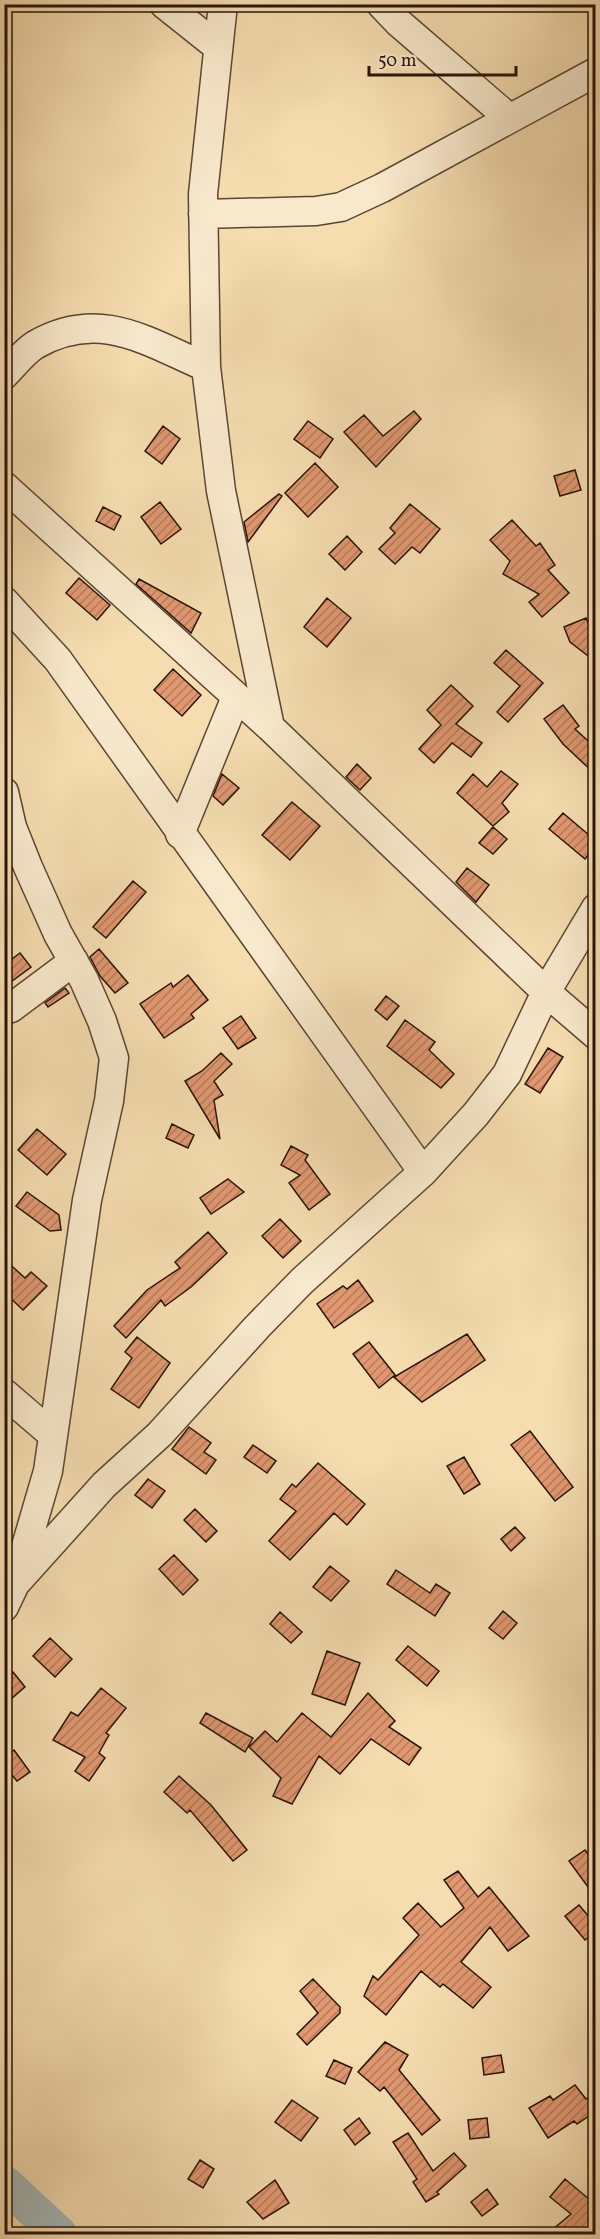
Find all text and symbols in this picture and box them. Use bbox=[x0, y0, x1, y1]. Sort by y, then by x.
scale bar bbox=[369, 39, 516, 77]
text: 50 m bbox=[378, 49, 417, 74]

